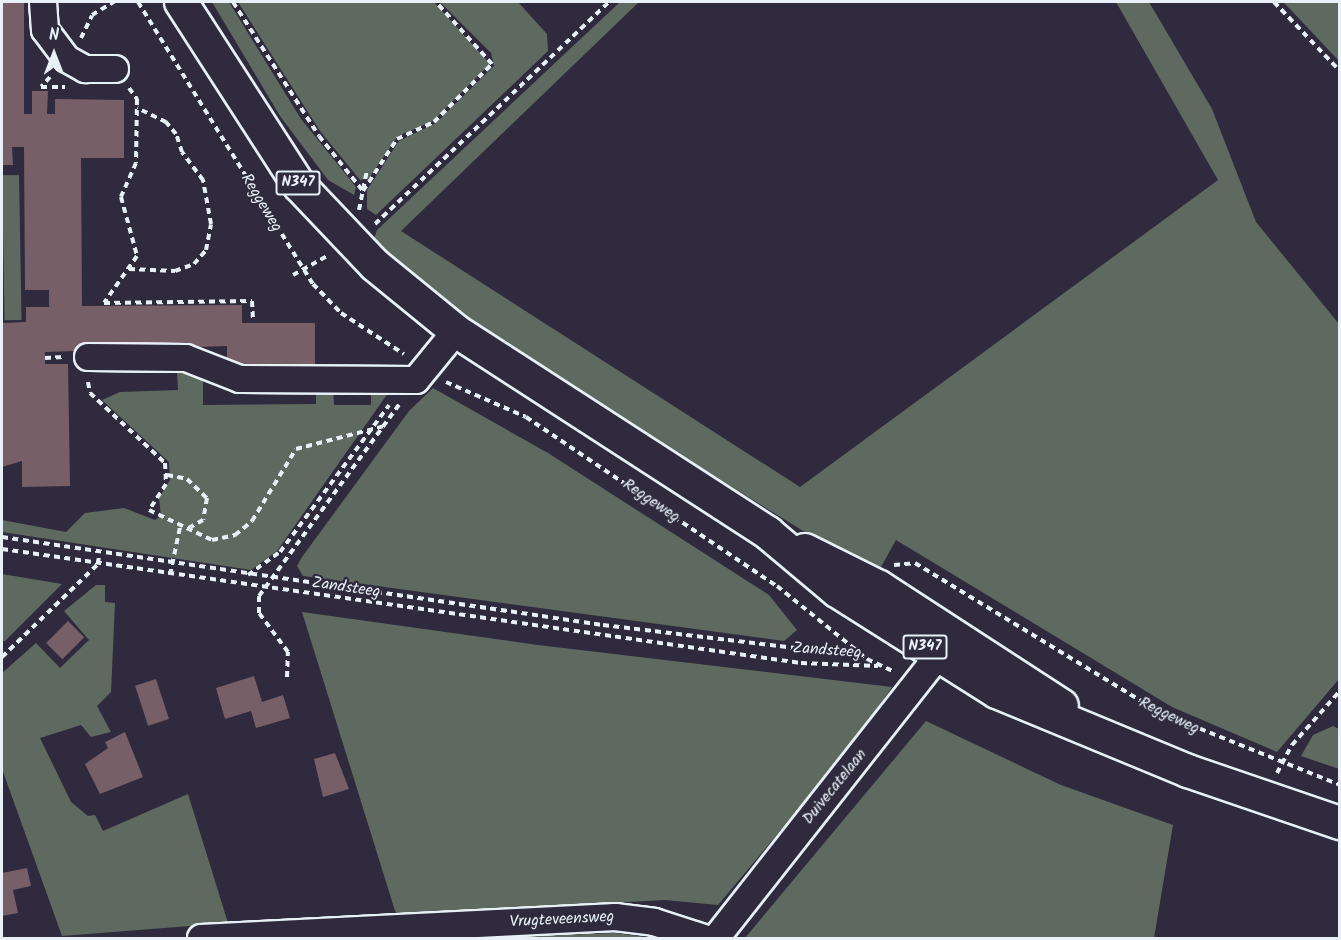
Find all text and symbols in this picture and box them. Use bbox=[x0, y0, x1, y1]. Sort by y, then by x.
text: N bbox=[49, 23, 59, 48]
north arrow bbox=[24, 24, 84, 84]
street label: Reggeweg bbox=[236, 170, 286, 236]
road number: N347 bbox=[276, 171, 320, 195]
street label: Reggeweg bbox=[619, 475, 683, 527]
street label: Zandsteeg bbox=[311, 574, 381, 602]
road number: N347 bbox=[902, 635, 948, 659]
street label: Zandsteeg bbox=[792, 639, 862, 663]
street label: Reggeweg bbox=[1136, 693, 1202, 739]
street label: Duivecatelaan bbox=[799, 746, 871, 828]
street label: Vrugteveensweg bbox=[509, 908, 615, 932]

